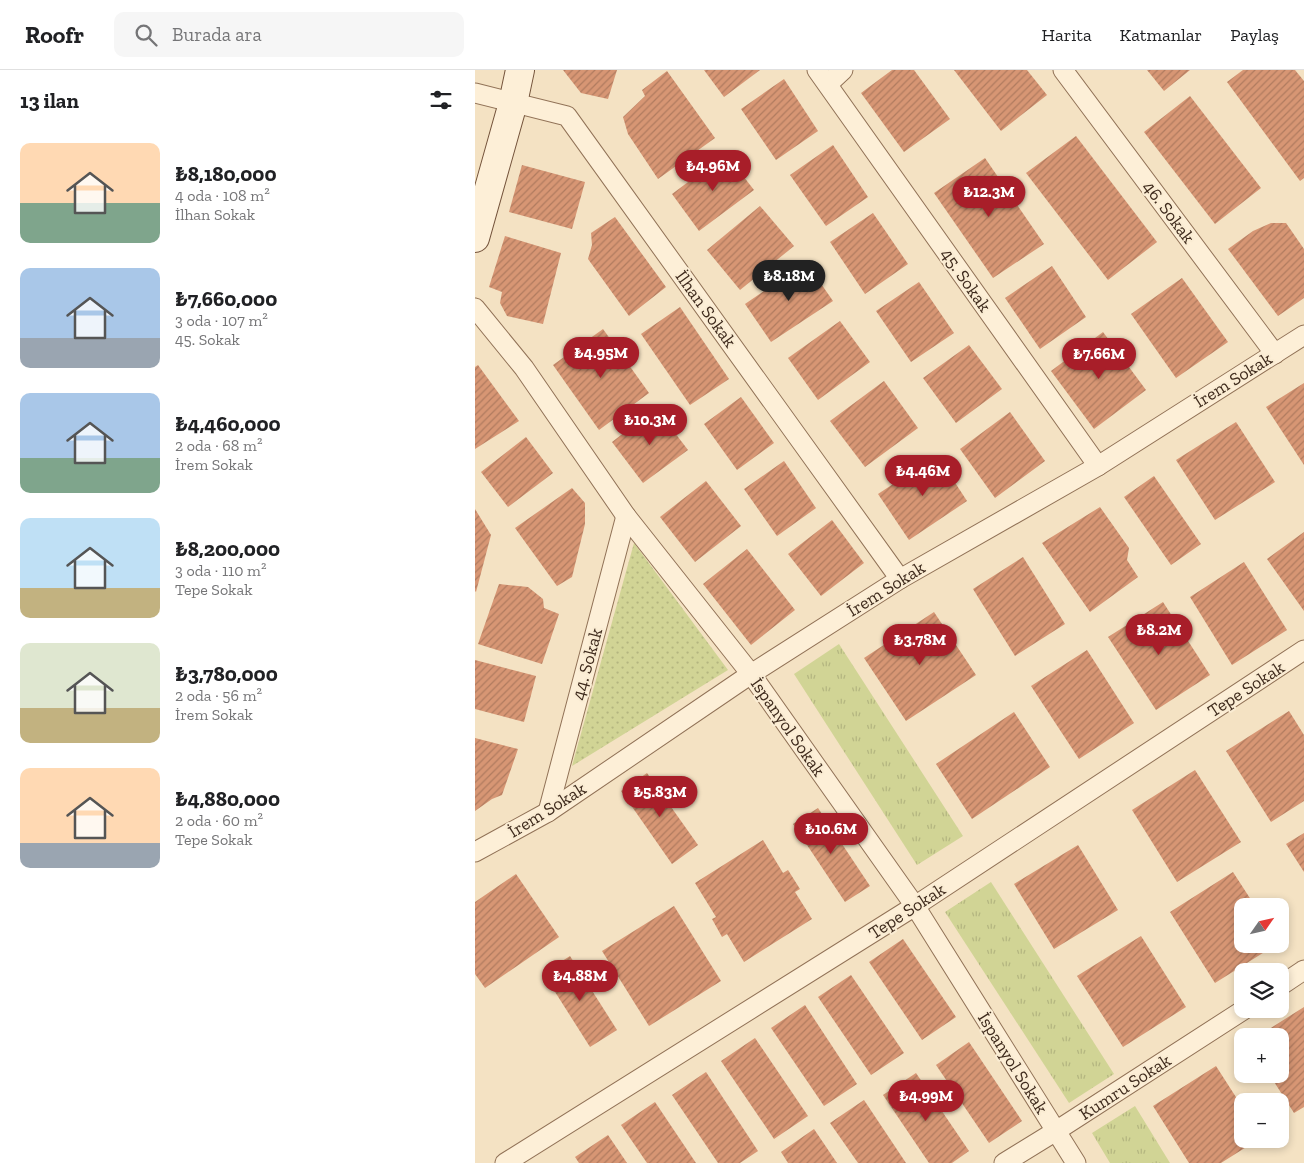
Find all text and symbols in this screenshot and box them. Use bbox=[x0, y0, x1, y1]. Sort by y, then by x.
search box bbox=[114, 12, 464, 57]
text: Roofr bbox=[25, 20, 84, 49]
icon: search bbox=[132, 21, 160, 49]
text: Burada ara bbox=[172, 23, 262, 46]
text: Harita bbox=[1042, 24, 1092, 46]
text: Katmanlar bbox=[1120, 24, 1202, 46]
text: Paylaş bbox=[1230, 24, 1279, 46]
icon: filters bbox=[427, 86, 455, 114]
text: 13 ilan bbox=[20, 88, 79, 113]
pin: ₺4.96M bbox=[672, 150, 754, 192]
text: ₺4.96M bbox=[686, 156, 740, 175]
text: ₺8,180,000 bbox=[175, 161, 277, 186]
icon: home bbox=[60, 163, 120, 223]
pin: ₺12.3M bbox=[948, 176, 1030, 218]
street label: 46. Sokak bbox=[1138, 176, 1200, 248]
text: ₺12.3M bbox=[963, 182, 1015, 201]
text: 4 oda · 108 m² bbox=[175, 186, 270, 205]
text: İlhan Sokak bbox=[175, 205, 255, 224]
street label: 45. Sokak bbox=[936, 244, 996, 317]
pin: ₺8.18M bbox=[748, 260, 830, 302]
street label: İlhan Sokak bbox=[671, 266, 742, 352]
text: ₺8.18M bbox=[763, 266, 815, 285]
text: ₺7,660,000 bbox=[175, 286, 277, 311]
icon: home bbox=[60, 288, 120, 348]
text: 3 oda · 107 m² bbox=[175, 311, 268, 330]
text: 45. Sokak bbox=[175, 330, 240, 349]
pin: ₺4.95M bbox=[560, 336, 642, 379]
pin: ₺7.66M bbox=[1058, 338, 1140, 380]
text: ₺4.95M bbox=[574, 343, 628, 362]
text: ₺7.66M bbox=[1073, 344, 1125, 363]
street label: İrem Sokak bbox=[1190, 347, 1277, 413]
pin: ₺10.3M bbox=[609, 404, 691, 446]
text: ₺10.3M bbox=[624, 410, 676, 429]
text: ₺4,460,000 bbox=[175, 411, 281, 436]
icon: home bbox=[60, 413, 120, 473]
text: 2 oda · 68 m² bbox=[175, 436, 262, 455]
pin: ₺4.46M bbox=[882, 454, 964, 497]
text: İrem Sokak bbox=[175, 455, 253, 474]
text: ₺4.46M bbox=[896, 461, 950, 480]
text: ₺8,200,000 bbox=[175, 536, 280, 561]
icon: home bbox=[60, 538, 120, 598]
street label: İrem Sokak bbox=[843, 556, 930, 622]
text: 3 oda · 110 m² bbox=[175, 561, 266, 580]
text: Tepe Sokak bbox=[175, 580, 252, 599]
pin: ₺8.2M bbox=[1124, 614, 1194, 656]
text: ₺8.2M bbox=[1137, 620, 1181, 639]
pin: ₺3.78M bbox=[879, 624, 961, 666]
street label: 44. Sokak bbox=[567, 625, 607, 702]
text: ₺3.78M bbox=[894, 630, 946, 649]
street label: Tepe Sokak bbox=[1203, 656, 1289, 722]
text: ₺3,780,000 bbox=[175, 661, 278, 686]
icon: home bbox=[60, 663, 120, 723]
street label: İspanyol Sokak bbox=[746, 673, 830, 781]
text: 2 oda · 56 m² bbox=[175, 686, 262, 705]
text: İrem Sokak bbox=[175, 705, 253, 724]
pin: ₺5.83M bbox=[619, 776, 701, 818]
street label: İrem Sokak bbox=[504, 777, 591, 843]
text: ₺5.83M bbox=[633, 782, 687, 801]
text: ₺4,880,000 bbox=[175, 786, 280, 811]
icon: home bbox=[60, 788, 120, 848]
text: 2 oda · 60 m² bbox=[175, 811, 263, 830]
pin: ₺10.6M bbox=[790, 812, 872, 855]
text: ₺10.6M bbox=[805, 819, 857, 838]
text: Tepe Sokak bbox=[175, 830, 252, 849]
street label: Tepe Sokak bbox=[864, 878, 950, 944]
north arrow bbox=[1234, 898, 1289, 952]
map controls bbox=[1234, 898, 1289, 1148]
pin: ₺4.88M bbox=[539, 960, 621, 1002]
button: layers bbox=[1234, 963, 1289, 1018]
text: ₺4.88M bbox=[553, 966, 607, 985]
street label: İspanyol Sokak bbox=[973, 1008, 1053, 1118]
button: + bbox=[1234, 1028, 1289, 1083]
street label: Kumru Sokak bbox=[1075, 1049, 1176, 1125]
pin: ₺4.99M bbox=[885, 1080, 967, 1122]
text: ₺4.99M bbox=[899, 1086, 953, 1105]
button: − bbox=[1234, 1093, 1289, 1148]

